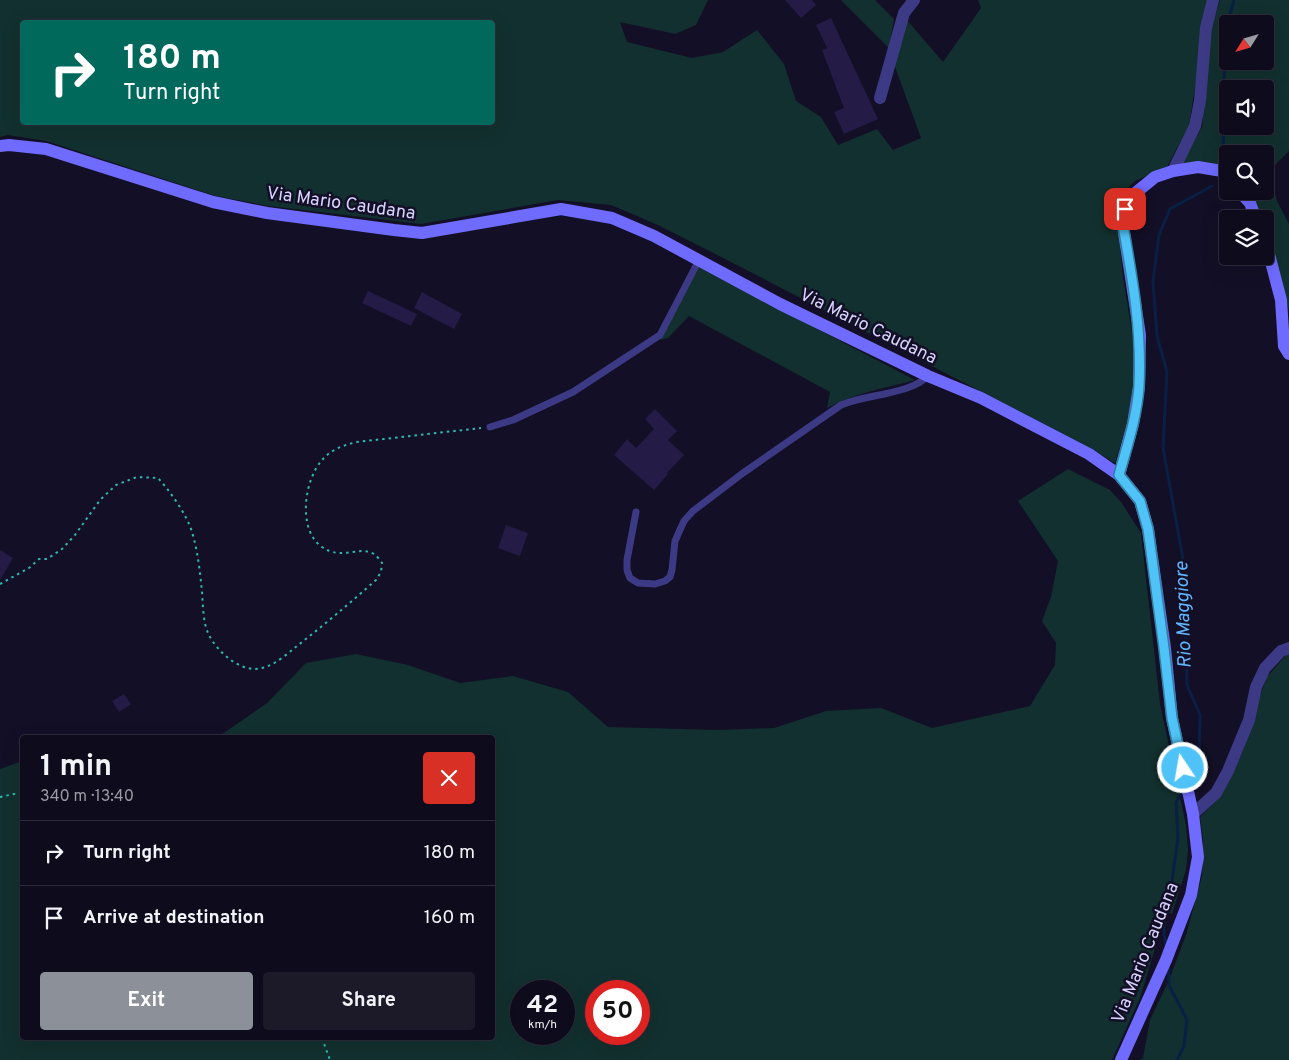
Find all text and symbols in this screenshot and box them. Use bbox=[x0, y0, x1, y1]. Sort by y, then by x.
north arrow bbox=[1219, 15, 1274, 70]
map controls bbox=[1219, 15, 1274, 265]
text: 180 m bbox=[123, 37, 221, 81]
icon: right bbox=[40, 40, 105, 105]
text: Turn right bbox=[123, 80, 220, 107]
button: sound bbox=[1219, 80, 1274, 135]
button: search bbox=[1219, 145, 1274, 200]
street label: Via Mario Caudana bbox=[265, 182, 417, 226]
pin bbox=[1104, 188, 1146, 230]
icon: arrive bbox=[1111, 195, 1139, 223]
button: layers bbox=[1219, 210, 1274, 265]
street label: Via Mario Caudana bbox=[796, 284, 940, 370]
water label: Rio Maggiore bbox=[1170, 561, 1198, 669]
position arrow bbox=[1156, 741, 1208, 793]
text: 1 min bbox=[40, 749, 112, 786]
button: close bbox=[423, 752, 475, 804]
text: 340 m · 13:40 bbox=[40, 787, 134, 807]
icon: right bbox=[40, 839, 68, 867]
text: Turn right bbox=[83, 841, 171, 865]
text: 180 m bbox=[424, 841, 475, 865]
street label: Via Mario Caudana bbox=[1107, 879, 1185, 1027]
icon: arrive bbox=[40, 904, 68, 932]
text: Arrive at destination bbox=[83, 906, 264, 930]
text: 160 m bbox=[424, 906, 475, 930]
button: Exit bbox=[40, 972, 253, 1030]
button: Share bbox=[263, 972, 475, 1030]
speed limit sign: 50 bbox=[585, 980, 650, 1045]
text: 42 bbox=[527, 990, 558, 1022]
text: km/h bbox=[528, 1017, 557, 1033]

